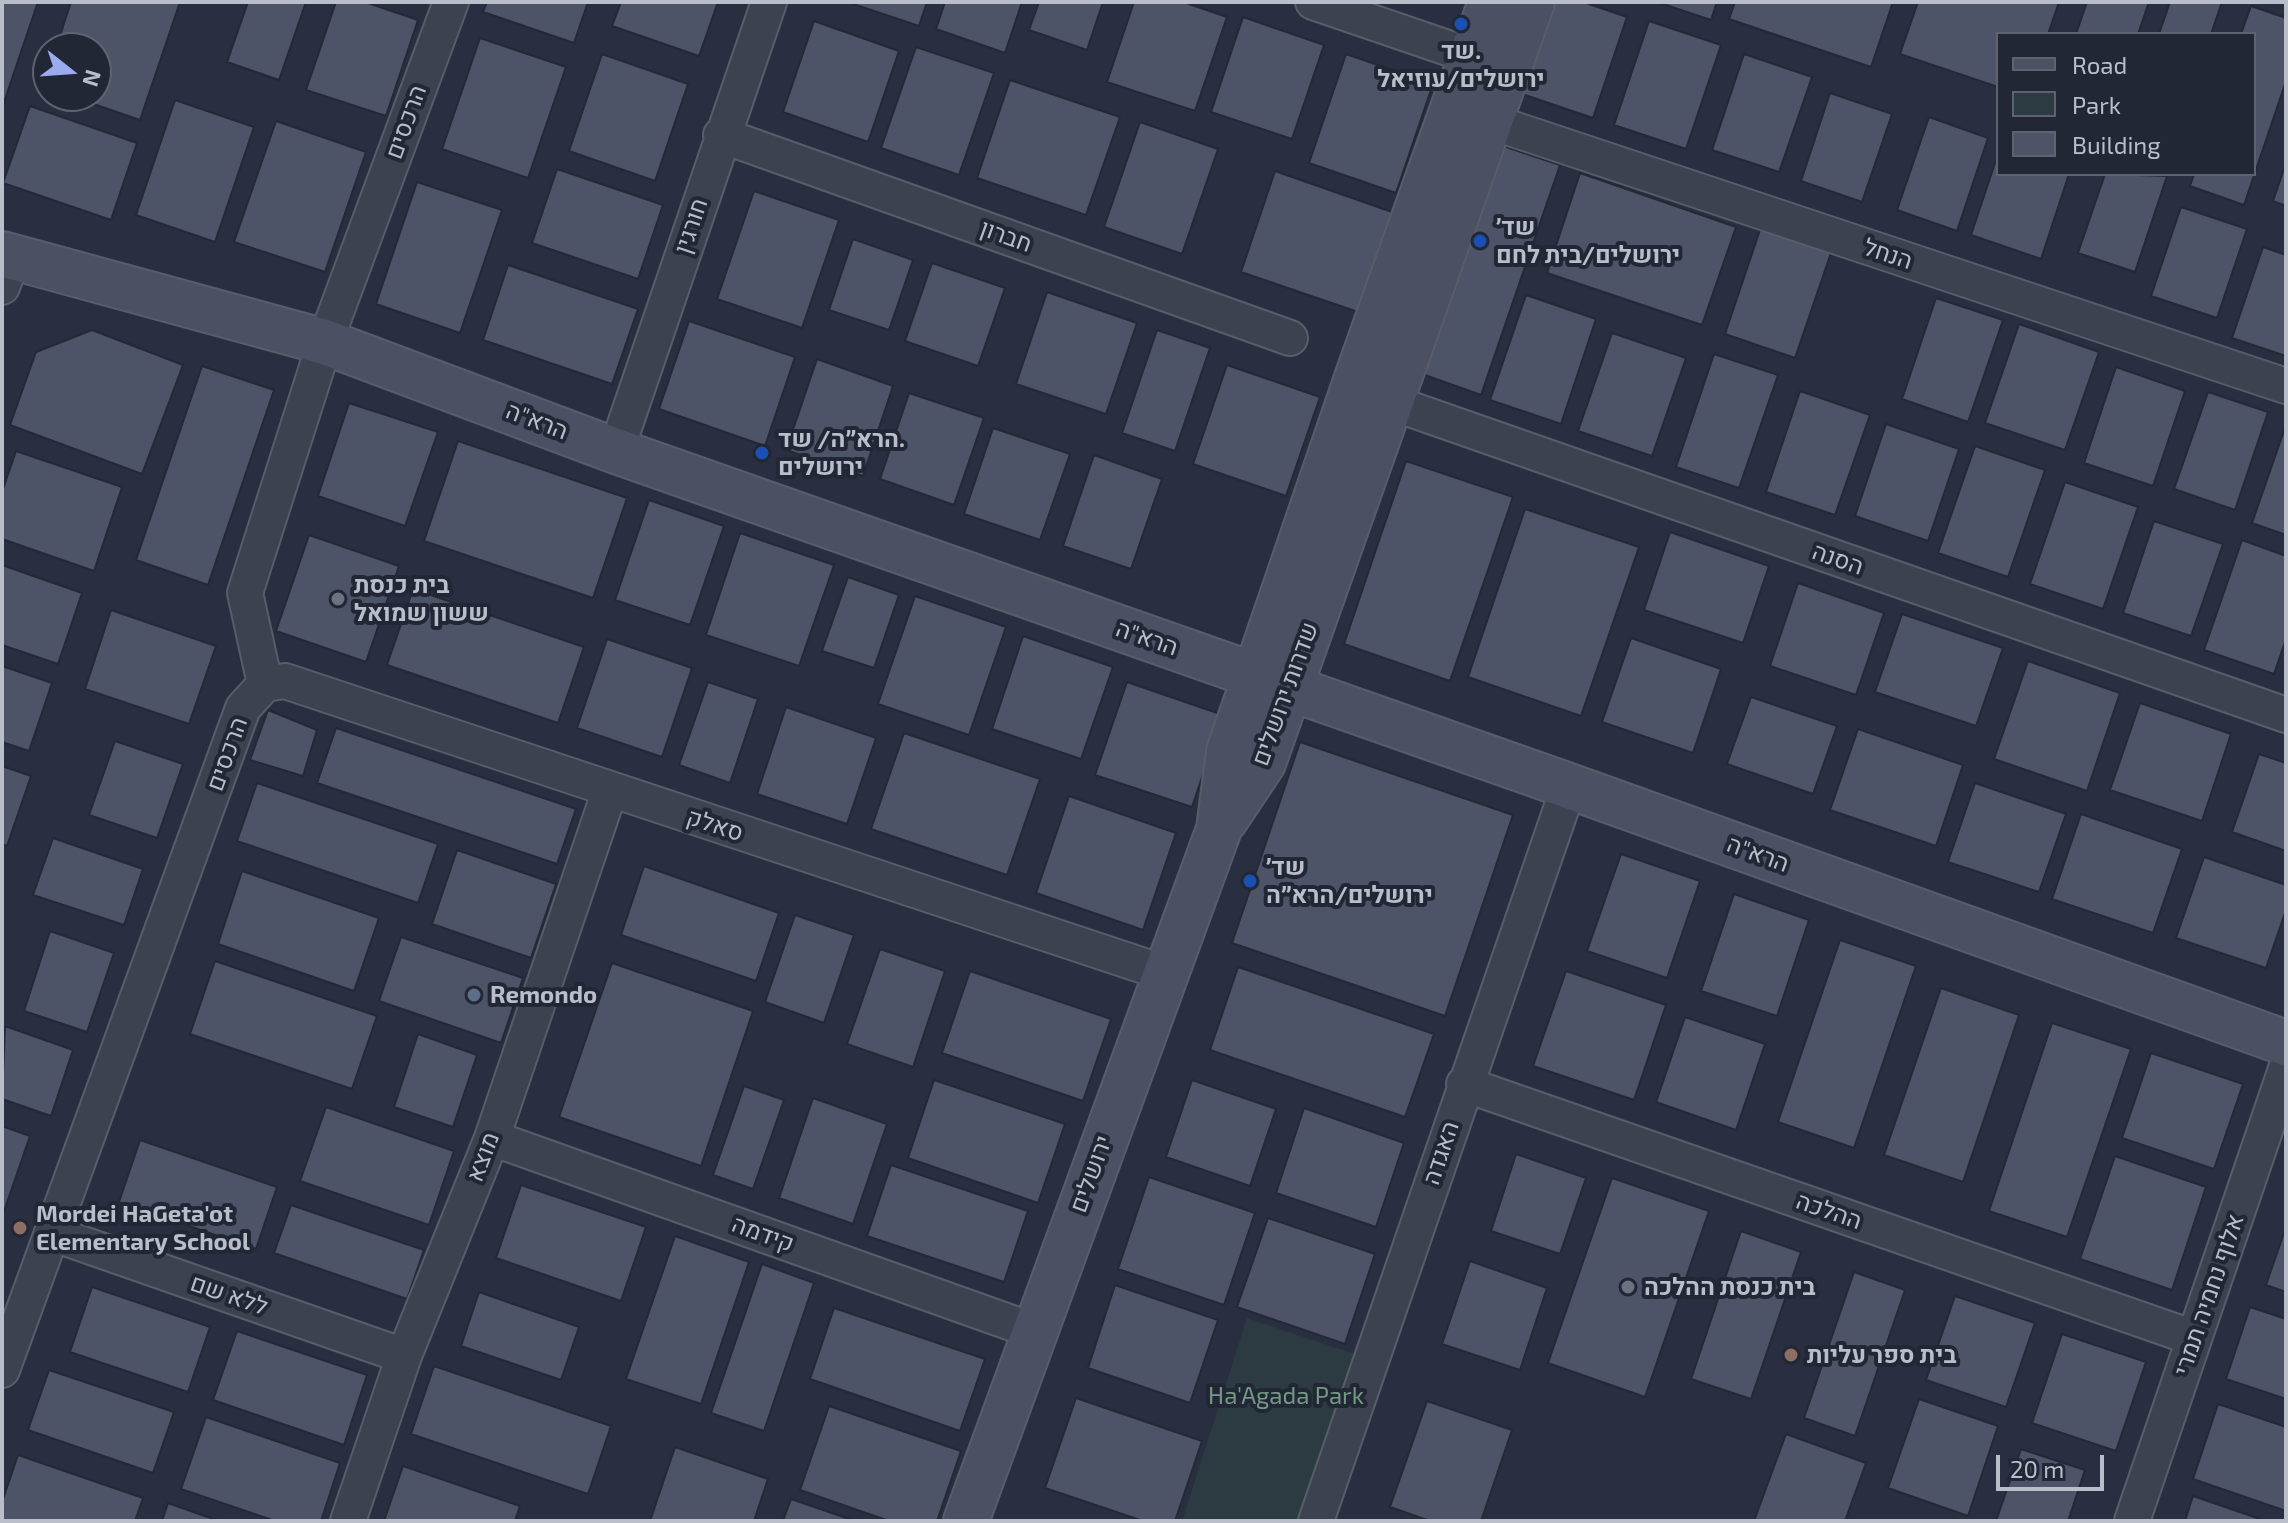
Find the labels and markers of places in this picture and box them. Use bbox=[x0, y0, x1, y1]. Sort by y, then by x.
marker: שד. ירושלים/עוזיאל bbox=[1452, 15, 1470, 33]
place label: שד. ירושלים/עוזיאל bbox=[1377, 37, 1545, 93]
place label: שד׳ ירושלים/בית לחם bbox=[1496, 213, 1680, 269]
marker: שד׳ ירושלים/בית לחם bbox=[1471, 232, 1489, 250]
place label: הרא״ה/ שד. ירושלים bbox=[778, 425, 905, 481]
marker: הרא״ה/ שד. ירושלים bbox=[753, 444, 771, 462]
place label: בית כנסת ששון שמואל bbox=[354, 571, 489, 627]
marker: בית כנסת ששון שמואל bbox=[329, 590, 347, 608]
place label: שד׳ ירושלים/הרא״ה bbox=[1266, 853, 1433, 909]
marker: שד׳ ירושלים/הרא״ה bbox=[1241, 872, 1259, 890]
place label: Remondo bbox=[490, 981, 597, 1009]
marker: Remondo bbox=[465, 986, 483, 1004]
place label: Mordei HaGeta'ot Elementary School bbox=[36, 1200, 250, 1256]
marker: Mordei HaGeta'ot Elementary School bbox=[11, 1219, 29, 1237]
place label: בית כנסת ההלכה bbox=[1644, 1273, 1816, 1301]
marker: בית כנסת ההלכה bbox=[1619, 1278, 1637, 1296]
place label: בית ספר עליות bbox=[1807, 1341, 1956, 1369]
marker: בית ספר עליות bbox=[1782, 1346, 1800, 1364]

